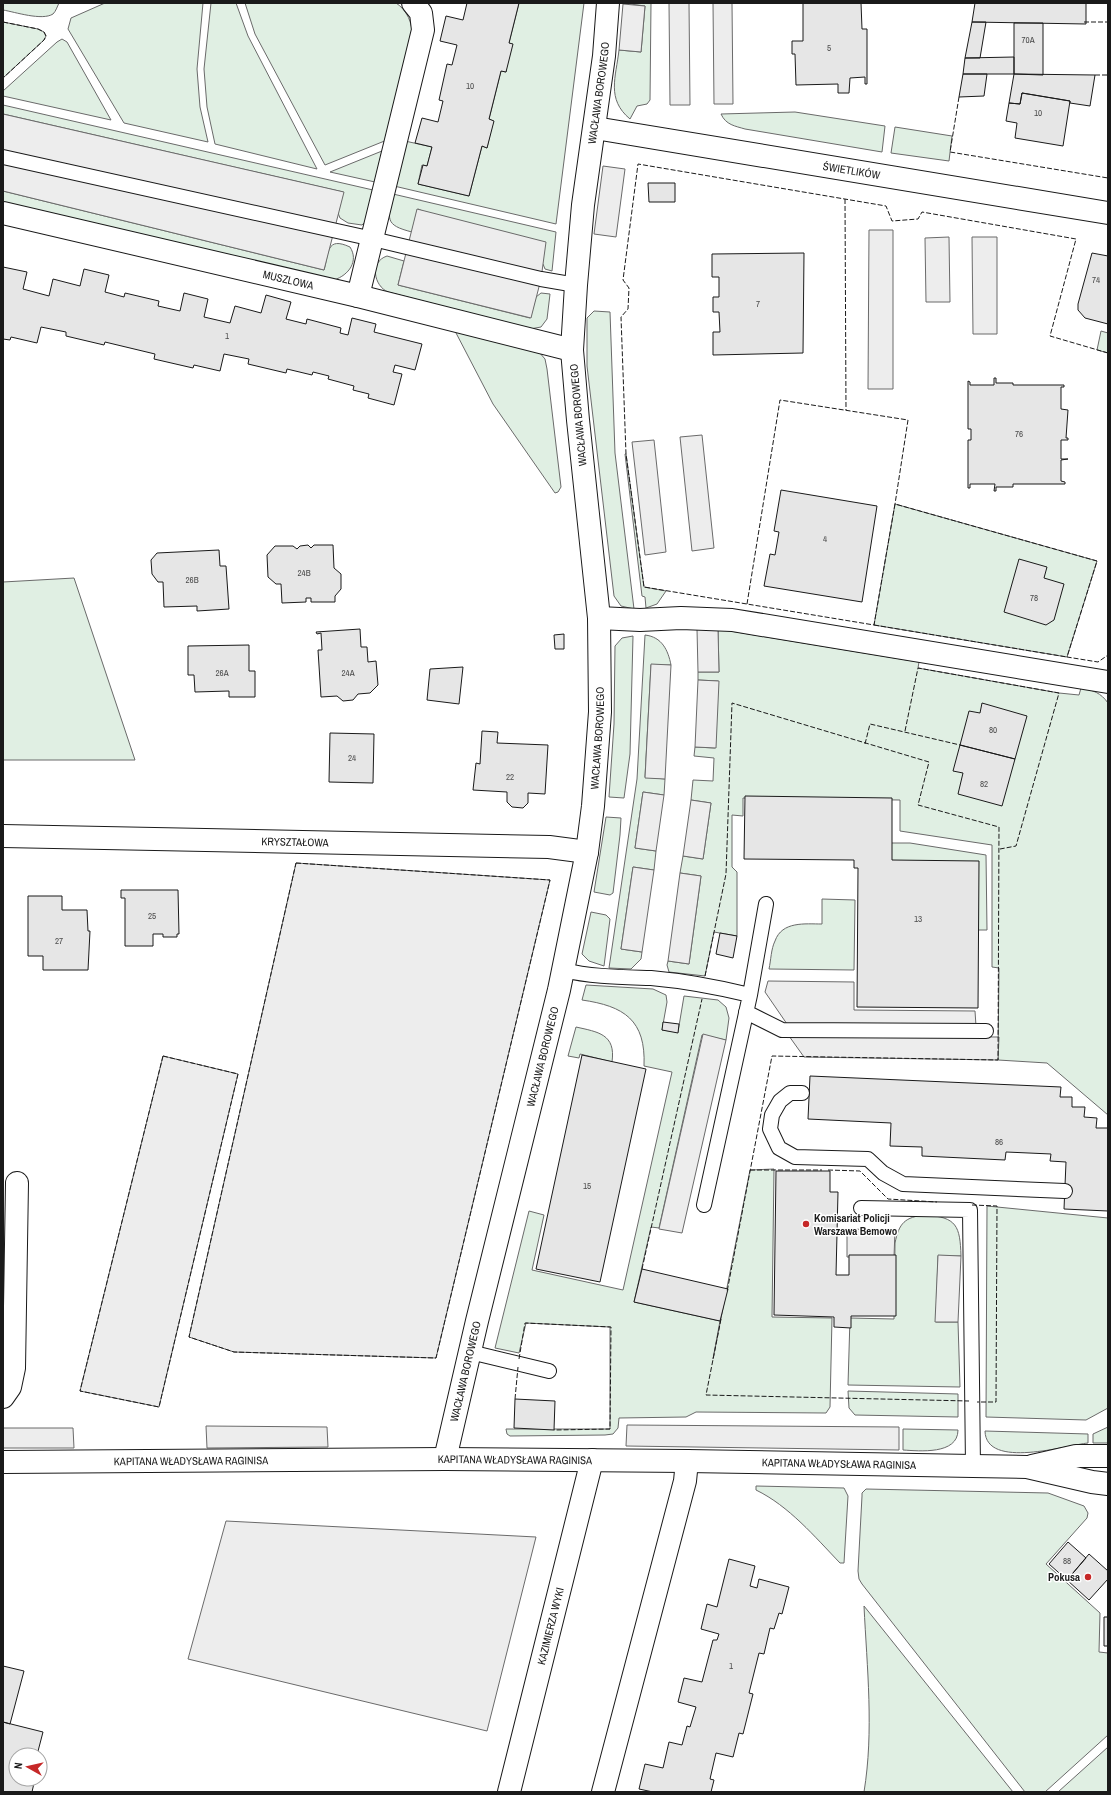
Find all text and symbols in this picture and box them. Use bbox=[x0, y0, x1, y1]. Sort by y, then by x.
house number: 70A bbox=[1021, 34, 1035, 46]
street label: WACŁAWA BOROWEGO bbox=[585, 41, 612, 145]
house number: 5 bbox=[827, 42, 831, 54]
house number: 10 bbox=[466, 80, 474, 92]
house number: 10 bbox=[1034, 107, 1042, 119]
street label: ŚWIETLIKÓW bbox=[822, 159, 882, 182]
street label: MUSZLOWA bbox=[261, 267, 316, 293]
house number: 74 bbox=[1092, 274, 1100, 286]
house number: 7 bbox=[756, 298, 760, 310]
house number: 1 bbox=[225, 330, 229, 342]
street label: WACŁAWA BOROWEGO bbox=[567, 363, 589, 467]
house number: 76 bbox=[1015, 428, 1023, 440]
house number: 4 bbox=[823, 533, 827, 545]
house number: 24B bbox=[297, 567, 311, 579]
house number: 26B bbox=[185, 574, 199, 586]
house number: 78 bbox=[1030, 592, 1038, 604]
house number: 26A bbox=[215, 667, 229, 679]
house number: 24A bbox=[341, 667, 355, 679]
street label: WACŁAWA BOROWEGO bbox=[587, 687, 607, 790]
house number: 80 bbox=[989, 724, 997, 736]
house number: 24 bbox=[348, 752, 356, 764]
house number: 22 bbox=[506, 771, 514, 783]
house number: 82 bbox=[980, 778, 988, 790]
street label: KRYSZTAŁOWA bbox=[261, 834, 330, 850]
house number: 25 bbox=[148, 910, 156, 922]
house number: 13 bbox=[914, 913, 922, 925]
house number: 27 bbox=[55, 935, 63, 947]
street label: WACŁAWA BOROWEGO bbox=[523, 1005, 562, 1108]
house number: 86 bbox=[995, 1136, 1003, 1148]
house number: 15 bbox=[583, 1180, 591, 1192]
place label: Komisariat Policji Warszawa Bemowo bbox=[814, 1211, 898, 1238]
marker: Komisariat Policji Warszawa Bemowo bbox=[801, 1219, 811, 1229]
street label: WACŁAWA BOROWEGO bbox=[447, 1320, 484, 1423]
street label: KAPITANA WŁADYSŁAWA RAGINISA bbox=[438, 1452, 593, 1467]
street label: KAPITANA WŁADYSŁAWA RAGINISA bbox=[114, 1453, 269, 1468]
street label: KAPITANA WŁADYSŁAWA RAGINISA bbox=[762, 1455, 917, 1472]
house number: 88 bbox=[1063, 1555, 1071, 1567]
place label: Pokusa bbox=[1048, 1570, 1080, 1584]
marker: Pokusa bbox=[1083, 1572, 1093, 1582]
street label: KAZIMIERZA WYKI bbox=[534, 1586, 567, 1666]
house number: 1 bbox=[729, 1660, 733, 1672]
north arrow bbox=[8, 1747, 48, 1787]
text: N bbox=[11, 1761, 25, 1770]

